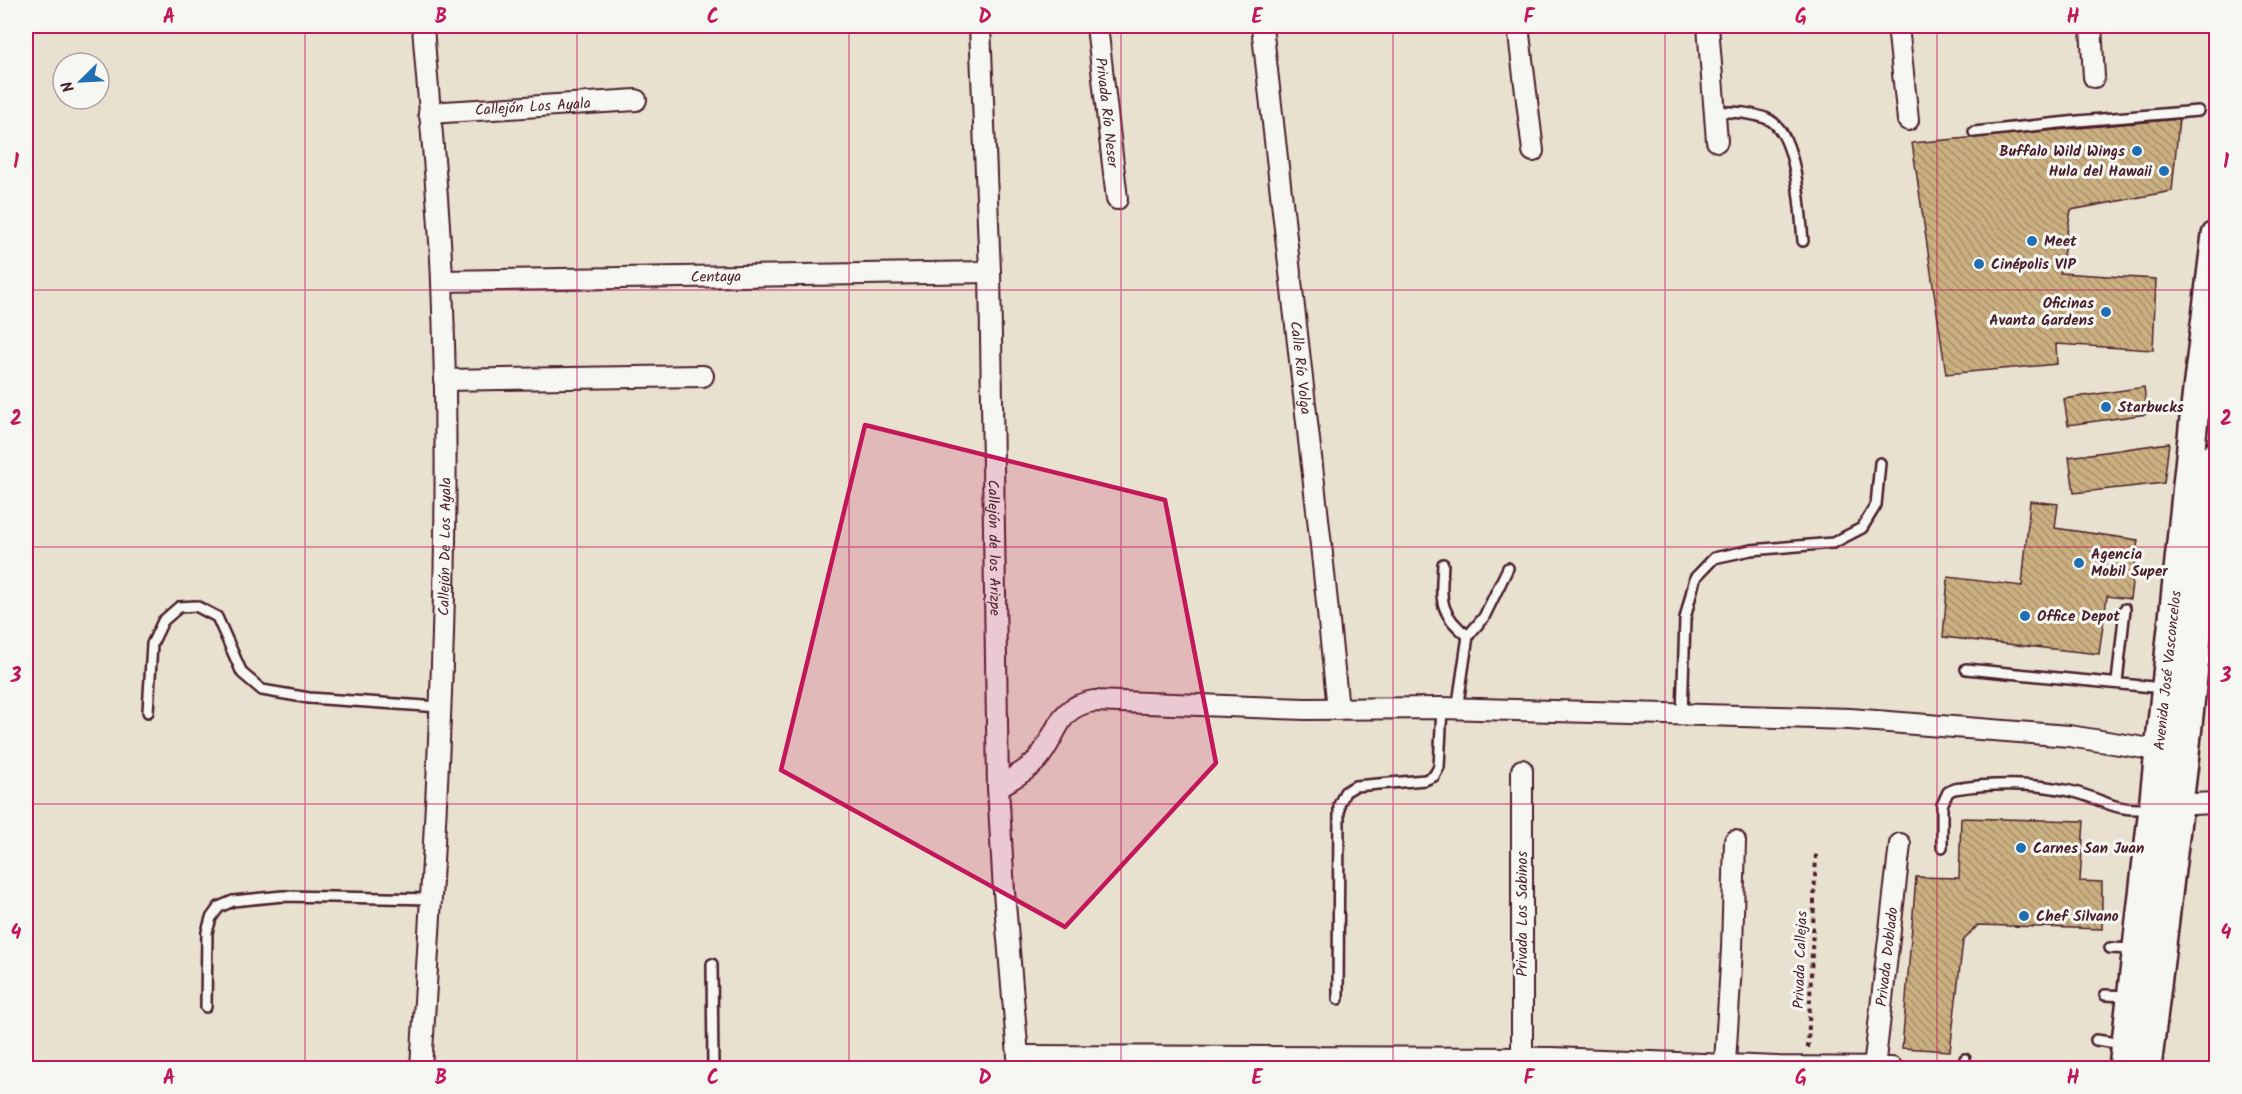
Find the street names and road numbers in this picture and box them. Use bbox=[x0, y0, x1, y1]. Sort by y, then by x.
street label: Privada Río Neser bbox=[1088, 56, 1124, 170]
street label: Callejón Los Ayala bbox=[474, 92, 592, 123]
street label: Centaya bbox=[690, 265, 742, 290]
street label: Calle Río Volga bbox=[1283, 320, 1317, 416]
street label: Callejón De Los Ayala bbox=[432, 477, 459, 616]
street label: Callejón de los Arizpe bbox=[980, 480, 1006, 616]
street label: Avenida José Vasconcelos bbox=[2148, 589, 2189, 752]
street label: Privada Los Sabinos bbox=[1511, 851, 1535, 977]
street label: Privada Doblado bbox=[1870, 906, 1906, 1008]
street label: Privada Callejas bbox=[1787, 910, 1815, 1009]

